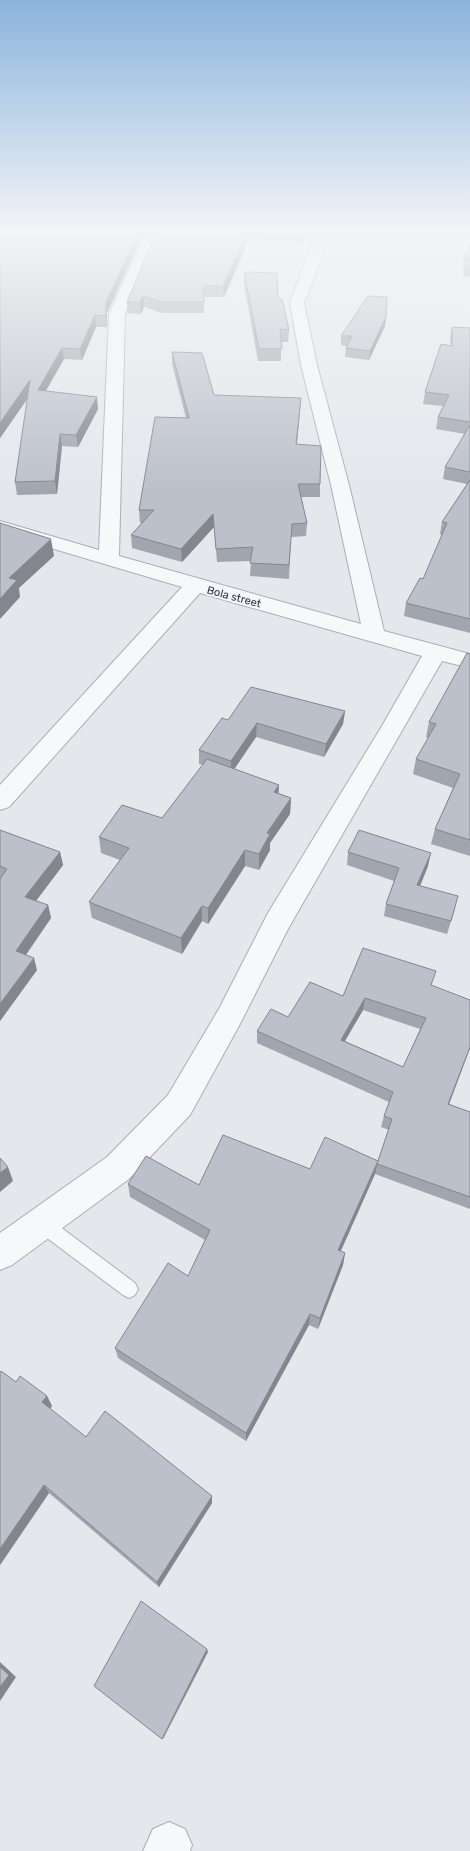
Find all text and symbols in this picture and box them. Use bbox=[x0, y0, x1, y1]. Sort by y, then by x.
street label: Bola street bbox=[205, 584, 263, 611]

